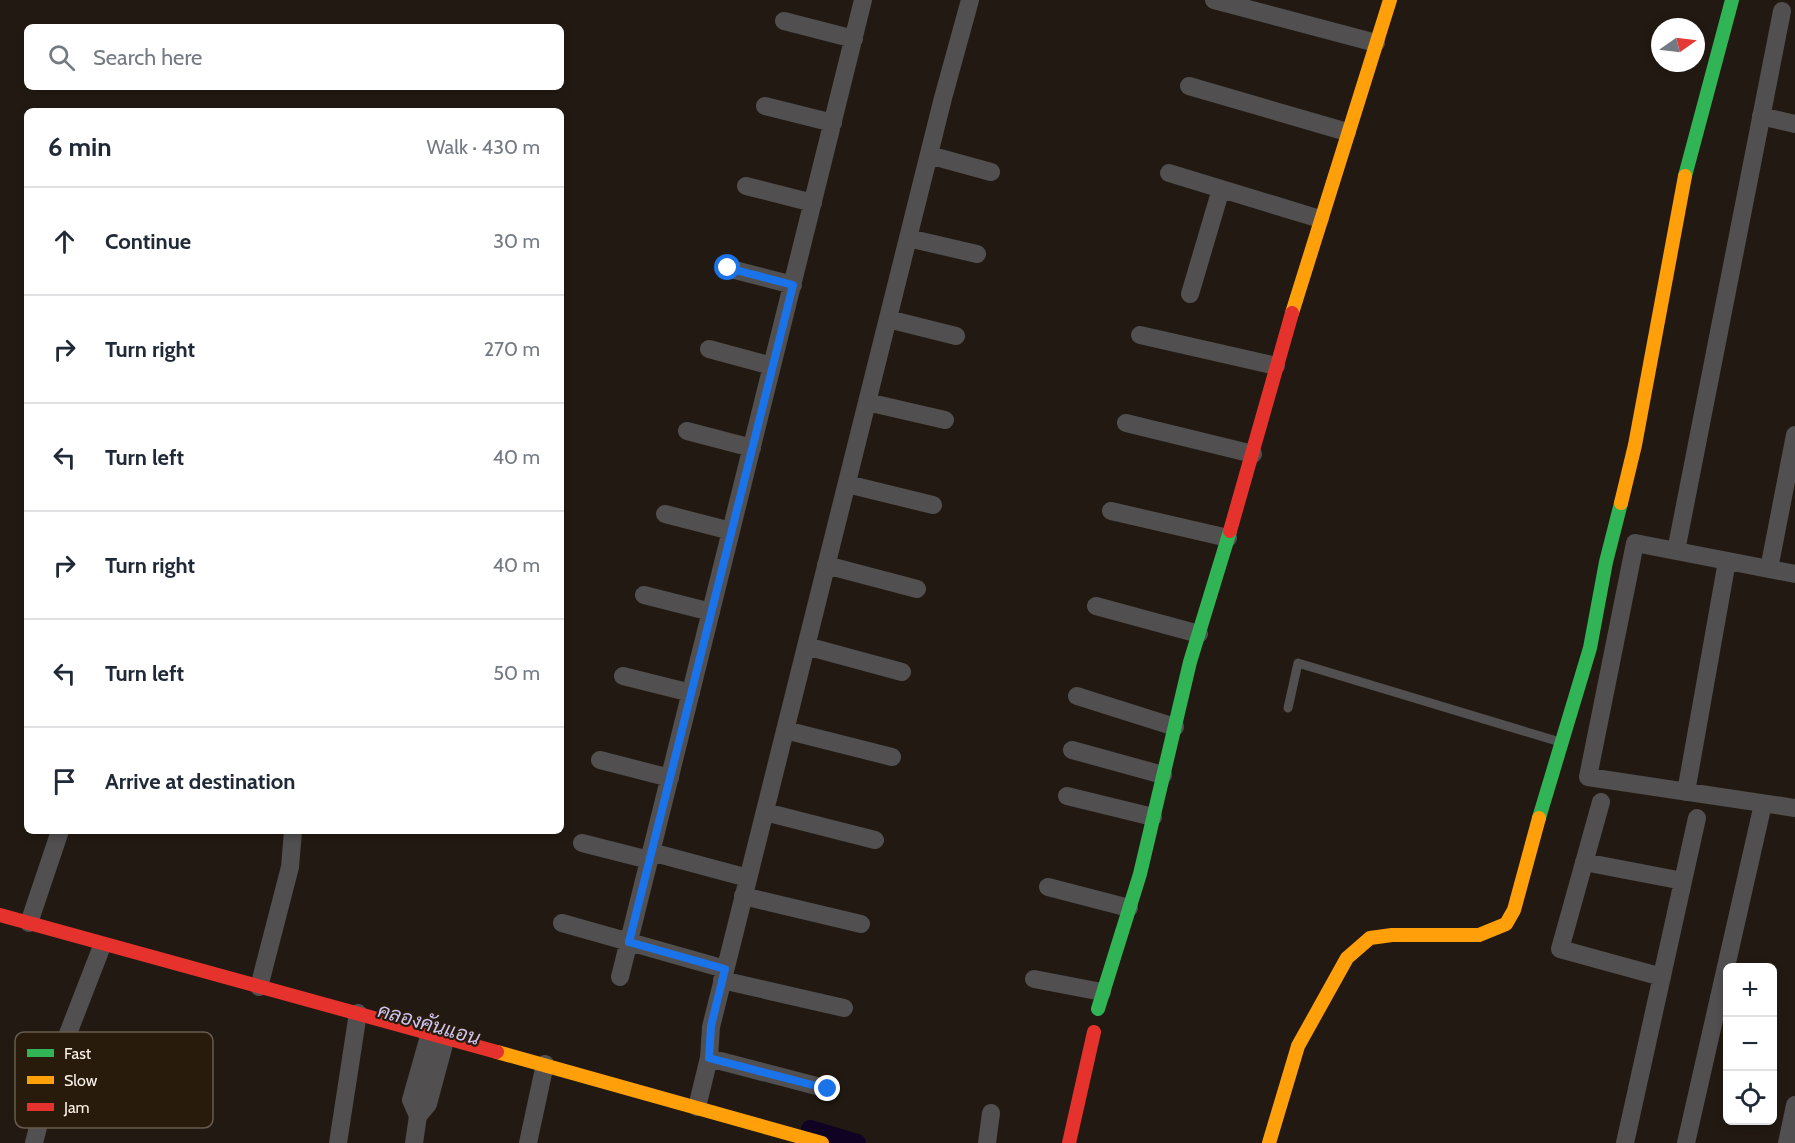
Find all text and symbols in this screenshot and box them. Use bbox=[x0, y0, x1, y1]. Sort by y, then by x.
north arrow bbox=[1651, 18, 1705, 72]
search box bbox=[24, 24, 564, 90]
icon: search bbox=[45, 41, 78, 74]
text: Search here bbox=[93, 44, 202, 71]
text: 6 min bbox=[48, 131, 112, 163]
text: Walk · 430 m bbox=[426, 135, 540, 159]
icon: ahead bbox=[48, 225, 81, 258]
text: Continue bbox=[105, 228, 191, 255]
text: 30 m bbox=[493, 229, 540, 253]
route start bbox=[714, 254, 740, 280]
icon: right bbox=[48, 333, 81, 366]
text: Turn right bbox=[105, 336, 195, 363]
text: 270 m bbox=[484, 337, 540, 361]
icon: left bbox=[48, 441, 81, 474]
text: Turn left bbox=[105, 444, 184, 471]
text: 40 m bbox=[492, 445, 540, 469]
icon: right bbox=[48, 549, 81, 582]
text: Turn right bbox=[105, 552, 195, 579]
text: 40 m bbox=[492, 553, 540, 577]
icon: left bbox=[48, 657, 81, 690]
text: Turn left bbox=[105, 660, 184, 687]
text: 50 m bbox=[493, 661, 540, 685]
icon: arrive bbox=[48, 765, 81, 798]
text: Arrive at destination bbox=[105, 768, 295, 795]
map controls bbox=[1723, 963, 1777, 1125]
button: + bbox=[1723, 963, 1777, 1017]
water label: คลองคันแอน bbox=[375, 998, 483, 1050]
button: − bbox=[1723, 1017, 1777, 1071]
legend bbox=[15, 1032, 213, 1128]
text: Fast bbox=[64, 1044, 92, 1063]
text: Slow bbox=[64, 1071, 98, 1090]
button: locate bbox=[1723, 1071, 1777, 1125]
route end bbox=[814, 1075, 840, 1101]
text: Jam bbox=[63, 1098, 90, 1117]

